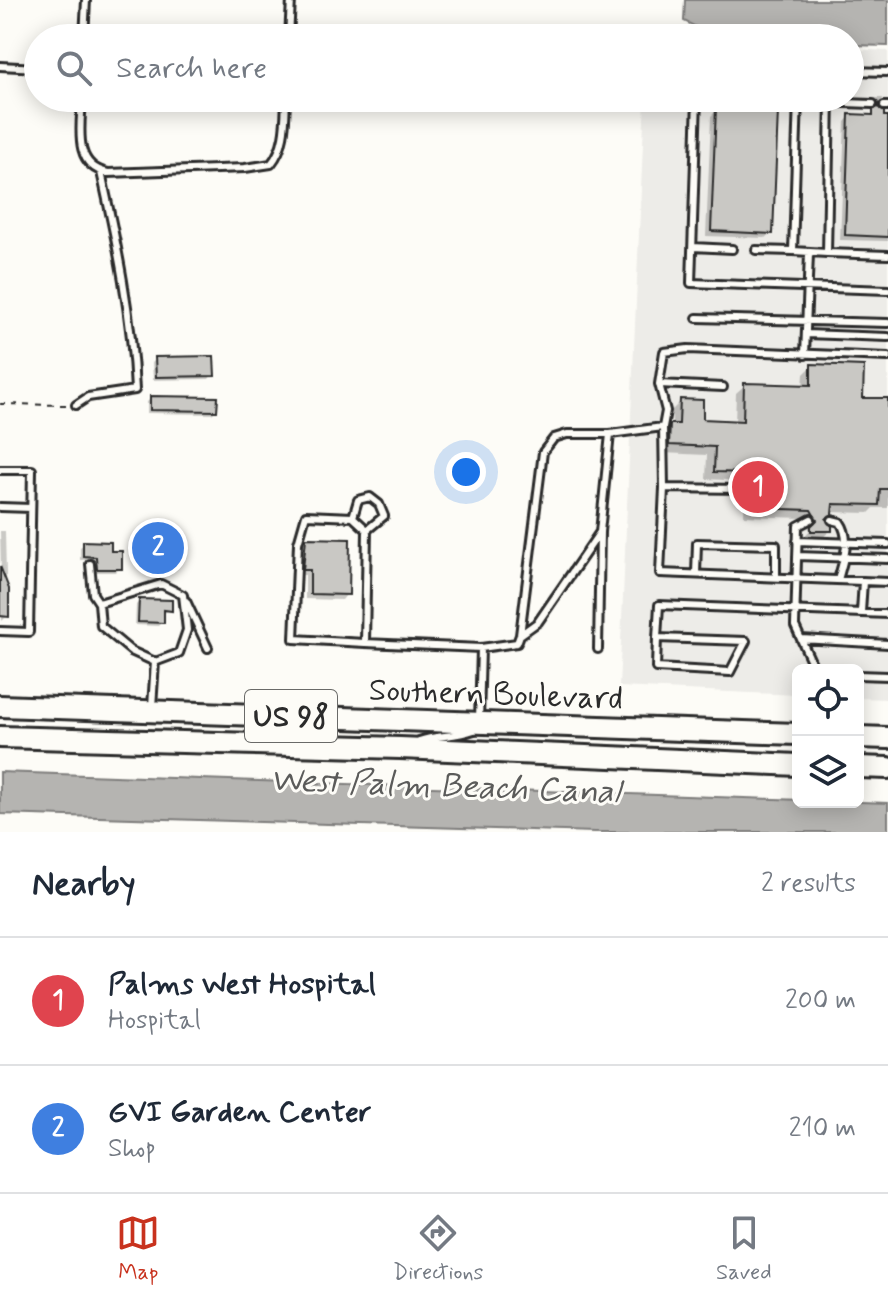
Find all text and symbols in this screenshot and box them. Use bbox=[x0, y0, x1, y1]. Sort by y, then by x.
search box bbox=[24, 24, 864, 112]
icon: search bbox=[52, 46, 96, 90]
text: Search here bbox=[116, 49, 267, 88]
your location bbox=[446, 452, 486, 492]
pin: 1 bbox=[732, 457, 784, 517]
pin: 2 bbox=[132, 518, 184, 578]
map controls bbox=[792, 664, 864, 808]
button: locate bbox=[792, 664, 864, 736]
street label: Southern Boulevard bbox=[368, 670, 624, 720]
road number: US 98 bbox=[245, 690, 337, 742]
button: layers bbox=[792, 736, 864, 808]
water label: West Palm Beach Canal bbox=[269, 758, 625, 815]
text: Nearby bbox=[32, 862, 136, 907]
text: 2 results bbox=[761, 867, 856, 901]
text: Palms West Hospital bbox=[108, 965, 376, 1004]
text: 1 bbox=[52, 984, 64, 1018]
text: 200 m bbox=[785, 984, 856, 1018]
text: Hospital bbox=[108, 1004, 201, 1038]
text: GVI Garden Center bbox=[108, 1093, 372, 1132]
text: 2 bbox=[52, 1112, 64, 1146]
text: 210 m bbox=[789, 1112, 856, 1146]
text: Shop bbox=[108, 1132, 156, 1166]
tab: Map bbox=[116, 1211, 160, 1287]
tab: Directions bbox=[393, 1211, 483, 1287]
tab: Saved bbox=[716, 1211, 772, 1287]

